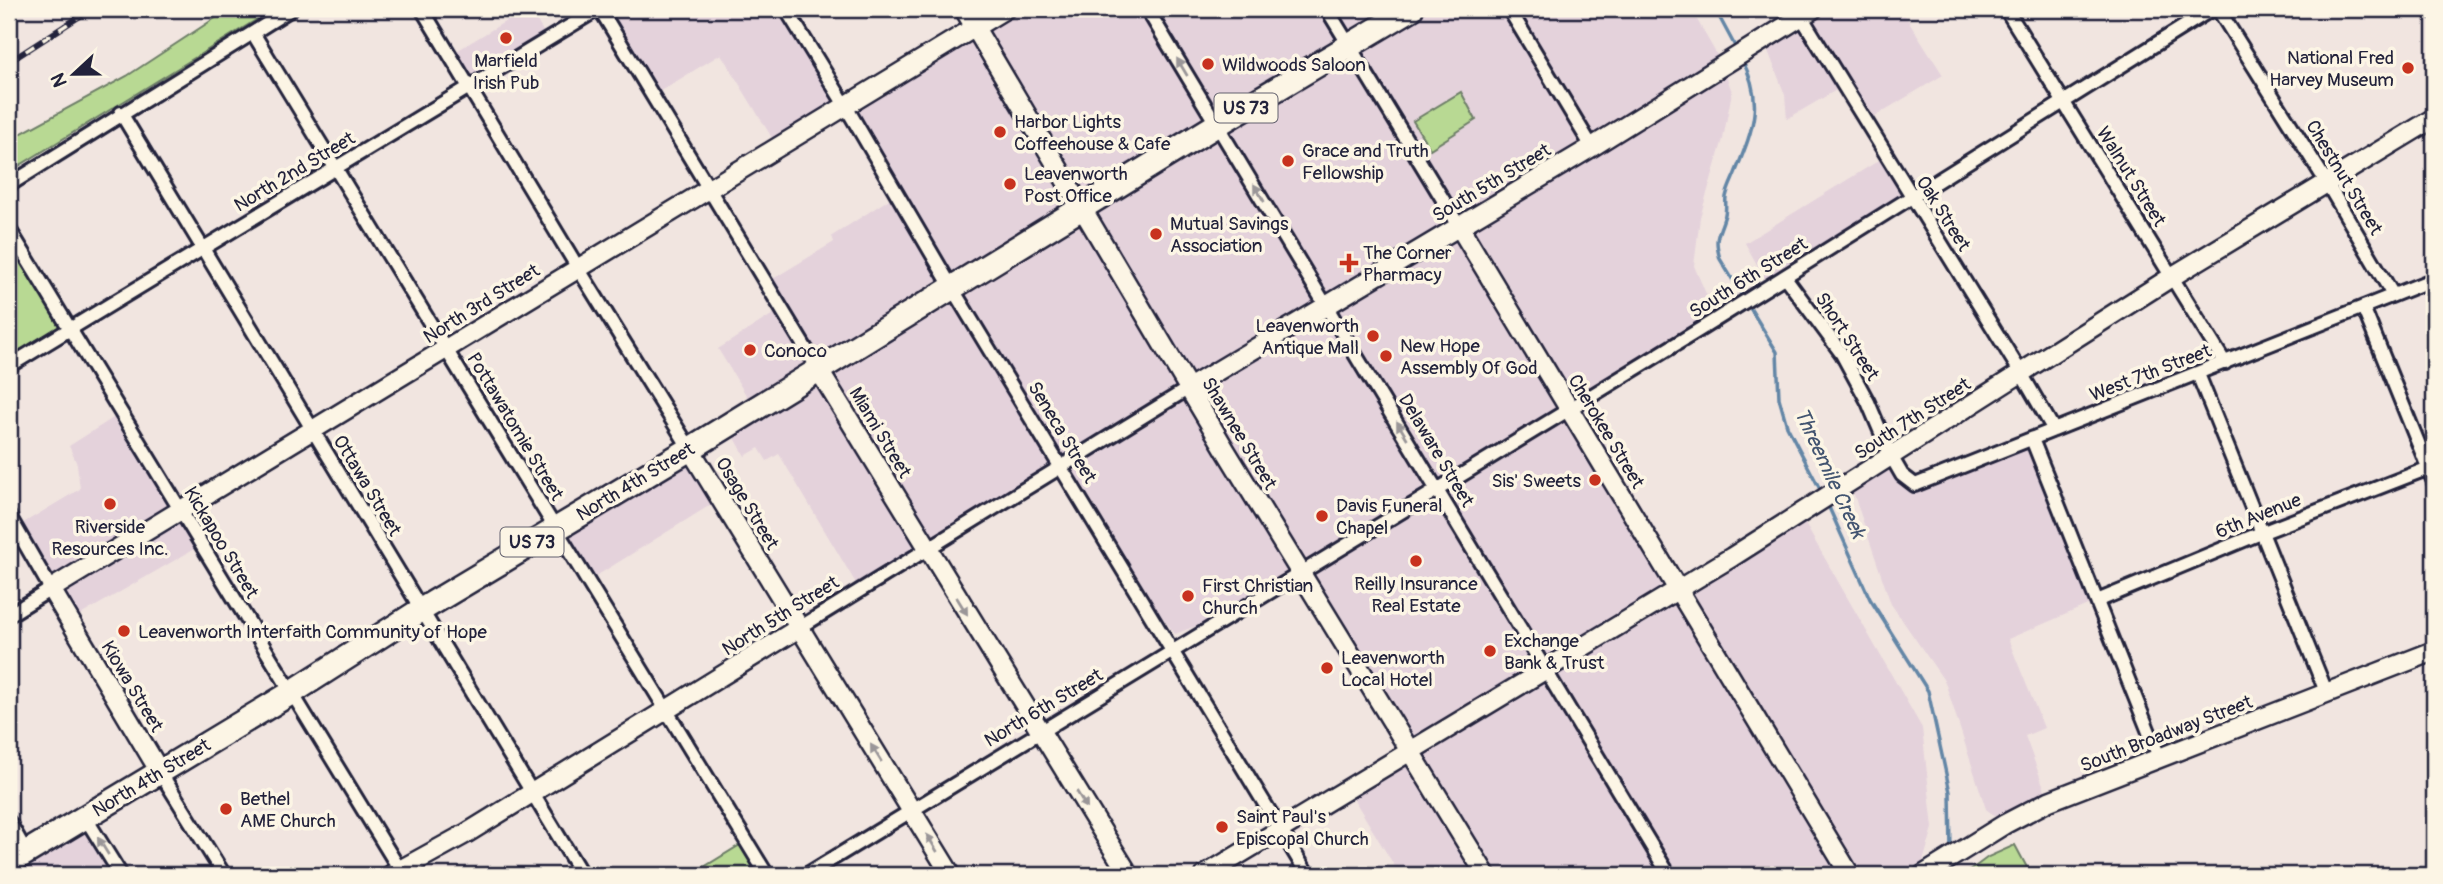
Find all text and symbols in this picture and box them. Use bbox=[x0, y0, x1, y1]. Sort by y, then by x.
marker: Marfield Irish Pub bbox=[498, 30, 514, 46]
north arrow bbox=[38, 38, 108, 108]
place label: National Fred Harvey Museum bbox=[2269, 46, 2394, 92]
place label: Marfield Irish Pub bbox=[473, 49, 539, 95]
place label: Wildwoods Saloon bbox=[1222, 53, 1366, 77]
marker: Wildwoods Saloon bbox=[1200, 56, 1216, 72]
one-way arrow bbox=[1176, 57, 1189, 76]
marker: National Fred Harvey Museum bbox=[2400, 60, 2416, 76]
text: N bbox=[46, 69, 73, 90]
road number: US 73 bbox=[1214, 94, 1278, 122]
place label: Harbor Lights Coffeehouse & Cafe bbox=[1014, 110, 1171, 156]
street label: Chestnut Street bbox=[2300, 116, 2388, 240]
street label: Walnut Street bbox=[2091, 122, 2172, 231]
marker: Harbor Lights Coffeehouse & Cafe bbox=[992, 124, 1008, 140]
street label: North 2nd Street bbox=[230, 126, 360, 217]
street label: South 5th Street bbox=[1428, 138, 1555, 228]
place label: Grace and Truth Fellowship bbox=[1302, 139, 1429, 185]
marker: Grace and Truth Fellowship bbox=[1280, 153, 1296, 169]
place label: Leavenworth Post Office bbox=[1024, 162, 1128, 208]
street label: Oak Street bbox=[1911, 171, 1976, 256]
marker: Leavenworth Post Office bbox=[1002, 176, 1018, 192]
one-way arrow bbox=[1253, 183, 1266, 202]
place label: Mutual Savings Association bbox=[1170, 212, 1289, 258]
marker: Mutual Savings Association bbox=[1148, 226, 1164, 242]
street label: South 6th Street bbox=[1685, 232, 1812, 324]
place label: The Corner Pharmacy bbox=[1363, 241, 1452, 287]
marker: The Corner Pharmacy bbox=[1341, 255, 1357, 271]
street label: North 3rd Street bbox=[419, 258, 544, 349]
street label: Short Street bbox=[1810, 288, 1885, 385]
place label: Leavenworth Antique Mall bbox=[1255, 314, 1359, 360]
marker: Leavenworth Antique Mall bbox=[1365, 328, 1381, 344]
place label: New Hope Assembly Of God bbox=[1400, 334, 1538, 380]
place label: Conoco bbox=[764, 339, 827, 363]
street label: West 7th Street bbox=[2086, 339, 2215, 407]
marker: Conoco bbox=[742, 342, 758, 358]
street label: Pottawatomie Street bbox=[461, 348, 569, 505]
marker: New Hope Assembly Of God bbox=[1378, 348, 1394, 364]
street label: Cherokee Street bbox=[1563, 370, 1650, 493]
street label: South 7th Street bbox=[1850, 372, 1975, 465]
street label: Shawnee Street bbox=[1196, 373, 1282, 494]
street label: Seneca Street bbox=[1022, 377, 1102, 488]
street label: Miami Street bbox=[844, 383, 917, 483]
street label: Delaware Street bbox=[1393, 390, 1479, 512]
water label: Threemile Creek bbox=[1788, 404, 1872, 545]
one-way arrow bbox=[1396, 420, 1409, 439]
street label: Ottawa Street bbox=[328, 431, 407, 541]
street label: North 4th Street bbox=[572, 437, 699, 527]
street label: Osage Street bbox=[710, 453, 784, 555]
place label: Sis' Sweets bbox=[1491, 469, 1582, 493]
marker: Sis' Sweets bbox=[1587, 472, 1603, 488]
street label: Kickapoo Street bbox=[178, 482, 264, 603]
street label: 6th Avenue bbox=[2212, 488, 2305, 544]
place label: Davis Funeral Chapel bbox=[1336, 494, 1443, 540]
marker: Riverside Resources Inc. bbox=[102, 496, 118, 512]
marker: Davis Funeral Chapel bbox=[1314, 508, 1330, 524]
place label: Riverside Resources Inc. bbox=[52, 515, 168, 561]
road number: US 73 bbox=[500, 528, 564, 556]
marker: Reilly Insurance Real Estate bbox=[1408, 553, 1424, 569]
street label: North 5th Street bbox=[718, 570, 844, 661]
place label: Reilly Insurance Real Estate bbox=[1354, 572, 1478, 618]
place label: First Christian Church bbox=[1202, 574, 1313, 620]
marker: First Christian Church bbox=[1180, 588, 1196, 604]
one-way arrow bbox=[956, 596, 969, 616]
place label: Leavenworth Interfaith Community of Hope bbox=[138, 620, 487, 644]
marker: Leavenworth Interfaith Community of Hope bbox=[116, 623, 132, 639]
place label: Exchange Bank & Trust bbox=[1504, 629, 1605, 675]
street label: Kiowa Street bbox=[96, 637, 169, 737]
marker: Exchange Bank & Trust bbox=[1482, 643, 1498, 659]
place label: Leavenworth Local Hotel bbox=[1341, 646, 1445, 692]
marker: Leavenworth Local Hotel bbox=[1319, 660, 1335, 676]
street label: North 6th Street bbox=[980, 663, 1107, 753]
street label: South Broadway Street bbox=[2077, 690, 2256, 778]
street label: North 4th Street bbox=[88, 733, 215, 823]
one-way arrow bbox=[870, 743, 883, 762]
place label: Bethel AME Church bbox=[240, 787, 336, 833]
one-way arrow bbox=[1075, 790, 1088, 809]
marker: Bethel AME Church bbox=[218, 801, 234, 817]
place label: Saint Paul's Episcopal Church bbox=[1236, 805, 1369, 851]
marker: Saint Paul's Episcopal Church bbox=[1214, 819, 1230, 835]
one-way arrow bbox=[926, 833, 938, 853]
one-way arrow bbox=[96, 836, 109, 856]

